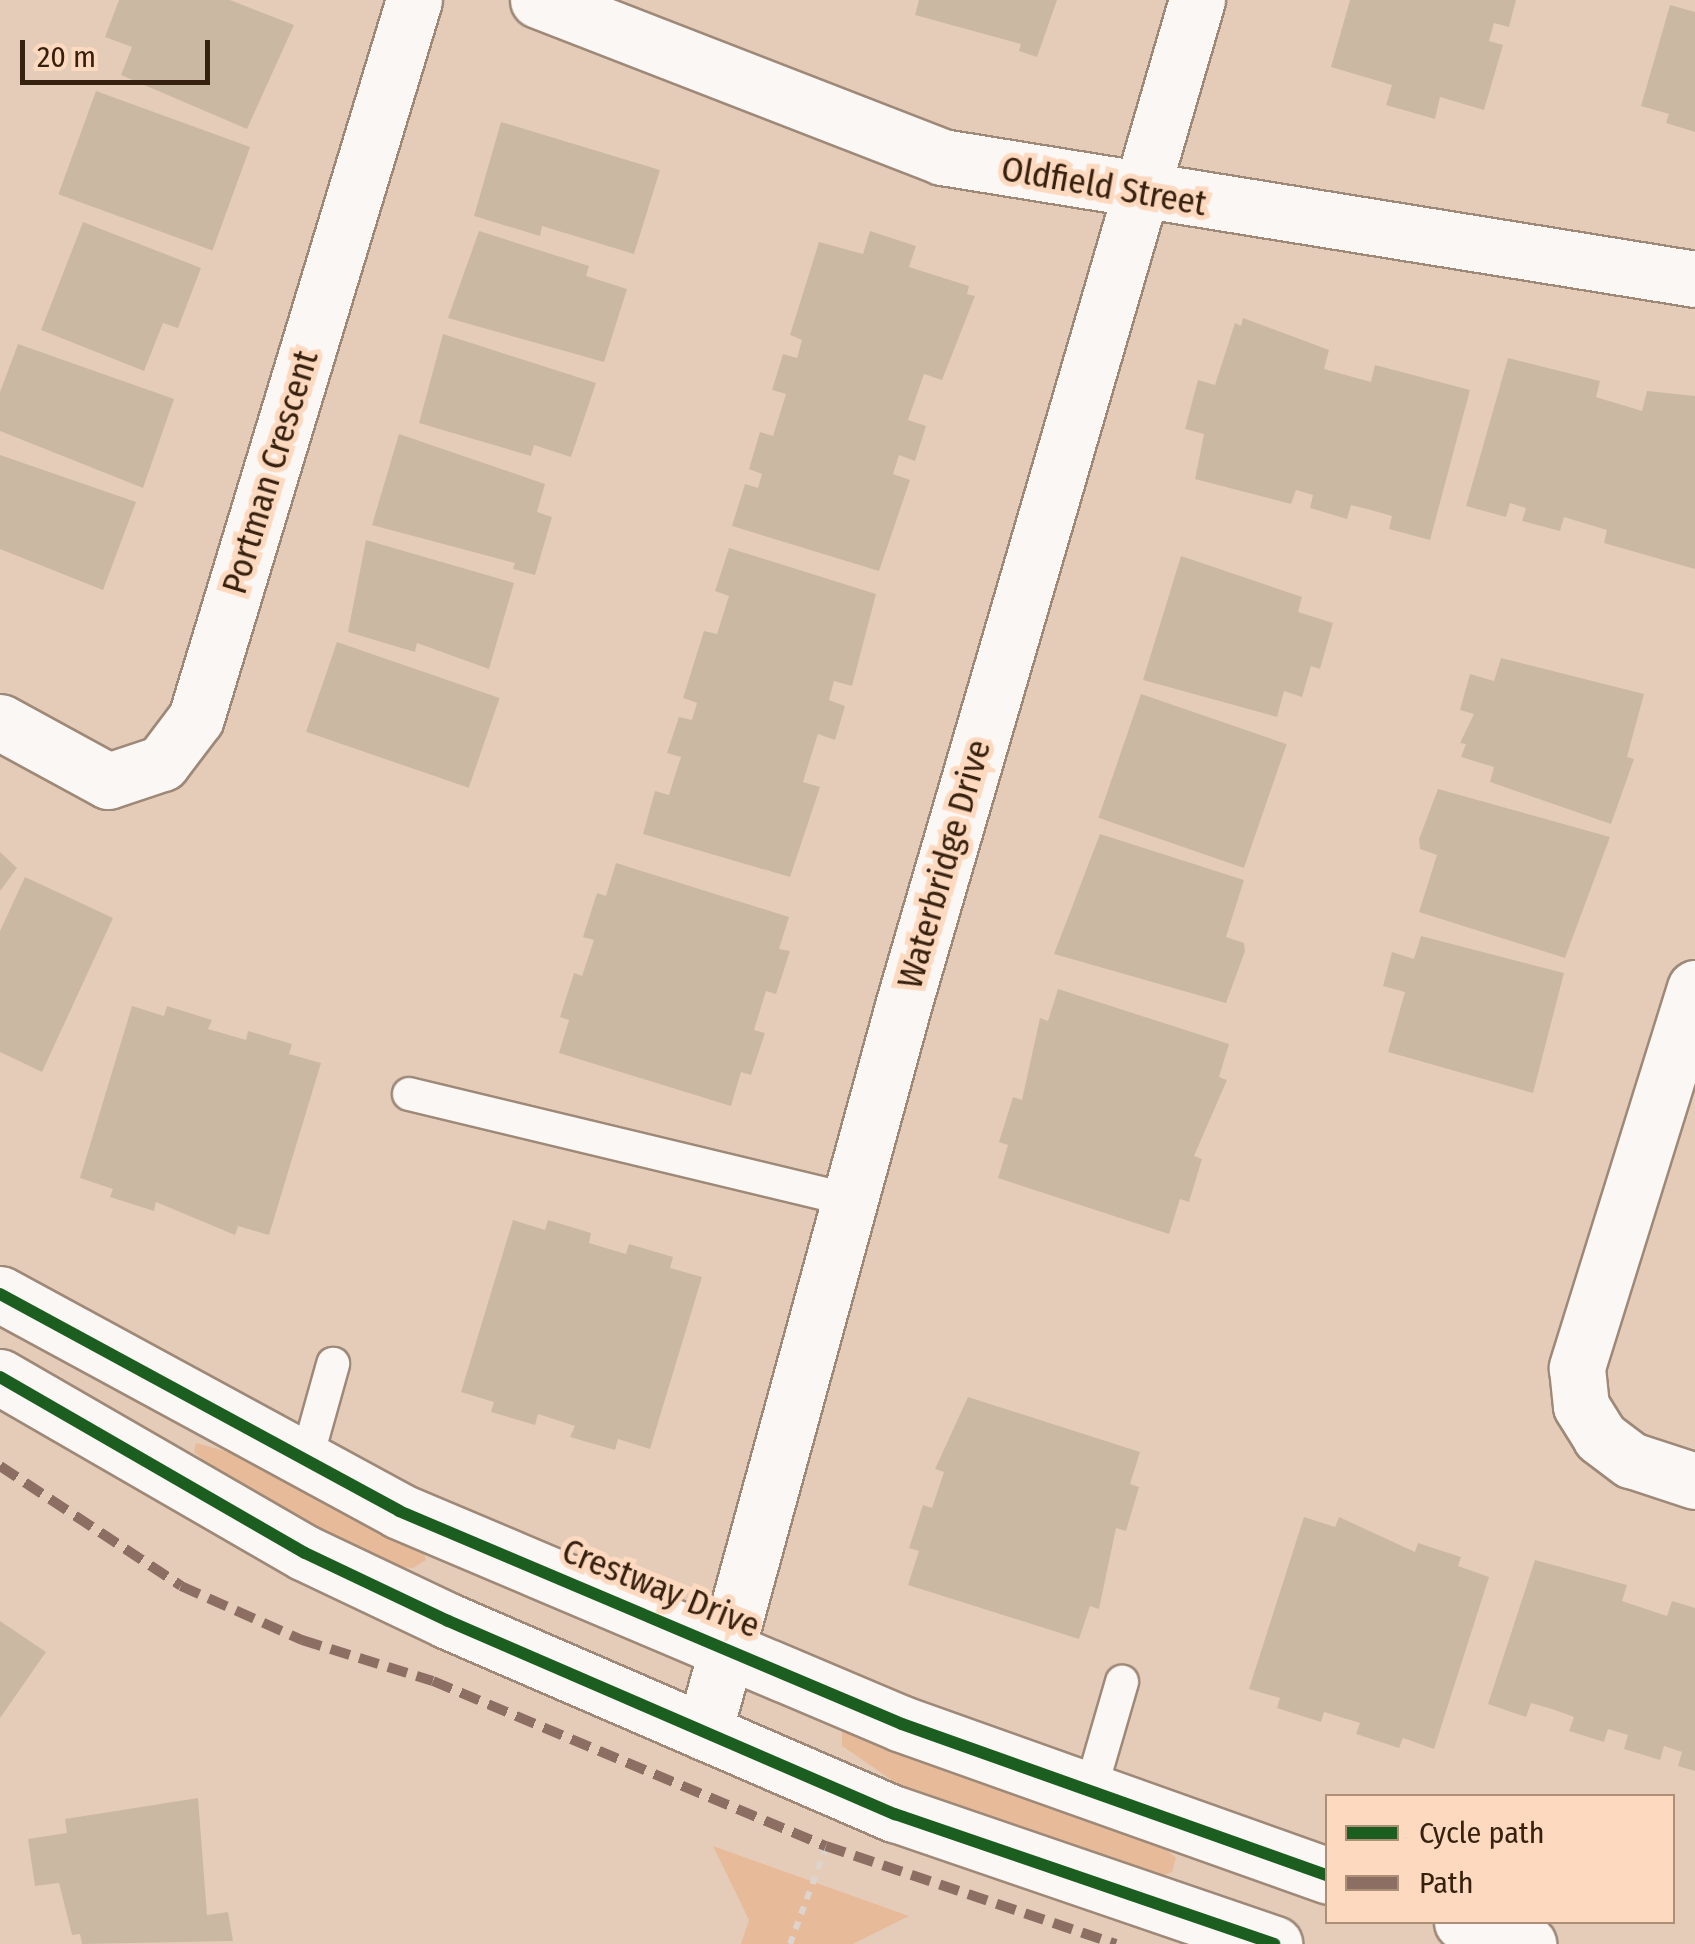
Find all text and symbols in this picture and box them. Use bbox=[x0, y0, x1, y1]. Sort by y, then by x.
scale bar bbox=[25, 20, 215, 82]
text: 20 m bbox=[37, 39, 96, 75]
street label: Oldfield Street bbox=[998, 147, 1210, 225]
street label: Portman Crescent bbox=[213, 345, 327, 599]
street label: Waterbridge Drive bbox=[888, 735, 1000, 993]
street label: Crestway Drive bbox=[556, 1529, 766, 1647]
legend bbox=[1325, 1794, 1675, 1924]
text: Cycle path bbox=[1419, 1815, 1545, 1851]
text: Path bbox=[1419, 1865, 1473, 1901]

